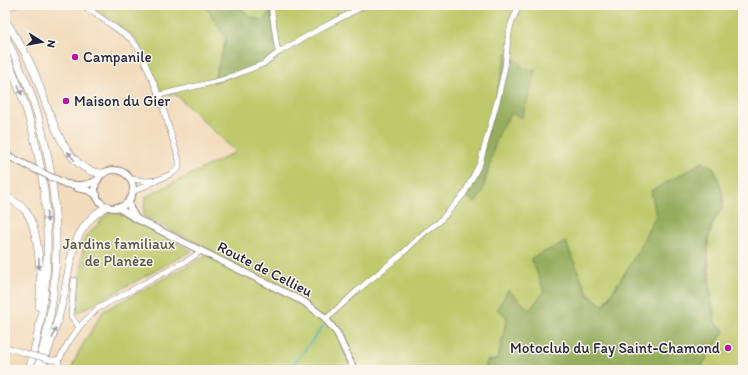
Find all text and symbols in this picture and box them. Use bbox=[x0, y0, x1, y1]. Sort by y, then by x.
north arrow bbox=[22, 22, 62, 62]
text: N bbox=[44, 39, 58, 49]
place label: Campanile bbox=[83, 48, 152, 66]
marker: Campanile bbox=[70, 52, 80, 62]
one-way arrow bbox=[17, 84, 23, 96]
place label: Maison du Gier bbox=[74, 92, 170, 110]
marker: Maison du Gier bbox=[61, 96, 71, 106]
one-way arrow bbox=[67, 150, 76, 161]
one-way arrow bbox=[44, 211, 50, 224]
park label: Jardins familiaux de Planèze bbox=[63, 235, 175, 270]
street label: Route de Cellieu bbox=[215, 237, 315, 301]
one-way arrow bbox=[36, 258, 42, 271]
one-way arrow bbox=[51, 327, 57, 339]
place label: Motoclub du Fay Saint-Chamond bbox=[510, 339, 720, 357]
marker: Motoclub du Fay Saint-Chamond bbox=[723, 343, 733, 353]

